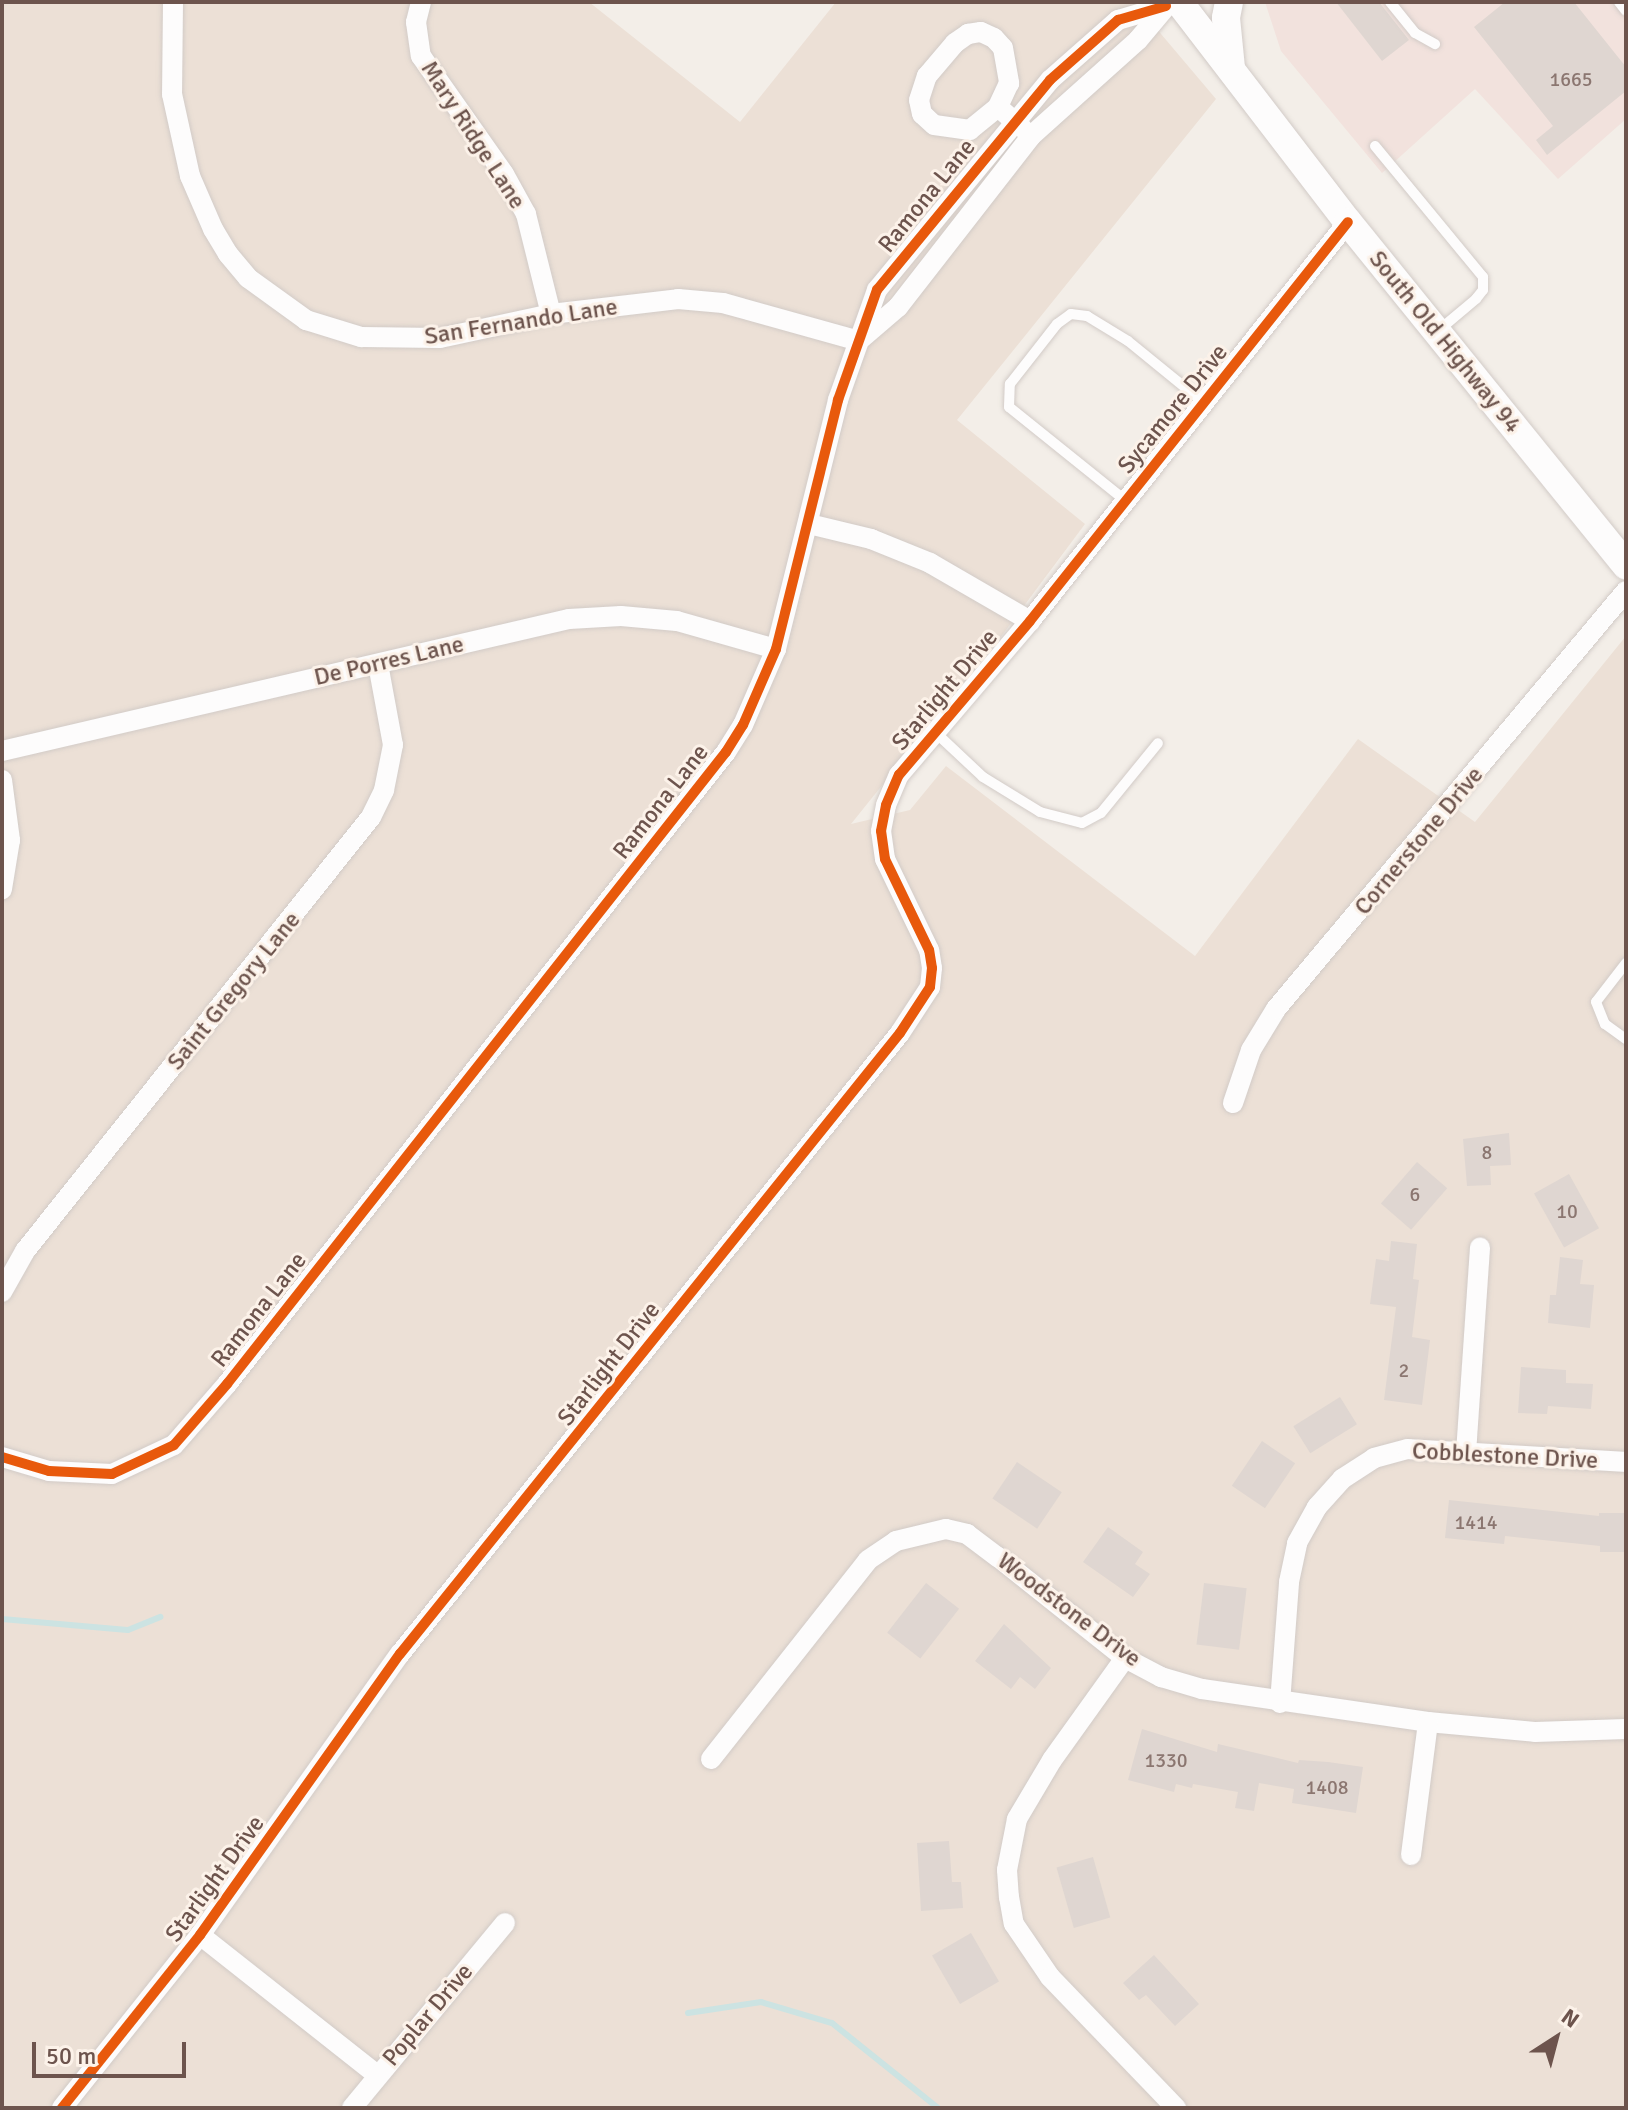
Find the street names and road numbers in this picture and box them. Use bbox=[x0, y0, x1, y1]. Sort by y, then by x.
street label: Mary Ridge Lane bbox=[414, 56, 532, 214]
street label: Ramona Lane bbox=[872, 133, 982, 259]
street label: South Old Highway 94 bbox=[1363, 245, 1527, 439]
street label: San Fernando Lane bbox=[422, 293, 620, 351]
street label: Sycamore Drive bbox=[1112, 338, 1234, 480]
street label: Starlight Drive bbox=[886, 624, 1004, 756]
street label: De Porres Lane bbox=[311, 630, 467, 692]
street label: Ramona Lane bbox=[607, 739, 715, 865]
street label: Cornerstone Drive bbox=[1349, 761, 1489, 921]
street label: Saint Gregory Lane bbox=[161, 906, 307, 1076]
street label: Ramona Lane bbox=[205, 1247, 313, 1373]
street label: Starlight Drive bbox=[552, 1296, 666, 1432]
street label: Cobblestone Drive bbox=[1411, 1437, 1599, 1475]
street label: Woodstone Drive bbox=[992, 1547, 1146, 1673]
street label: Starlight Drive bbox=[159, 1810, 271, 1948]
street label: Poplar Drive bbox=[377, 1958, 479, 2072]

